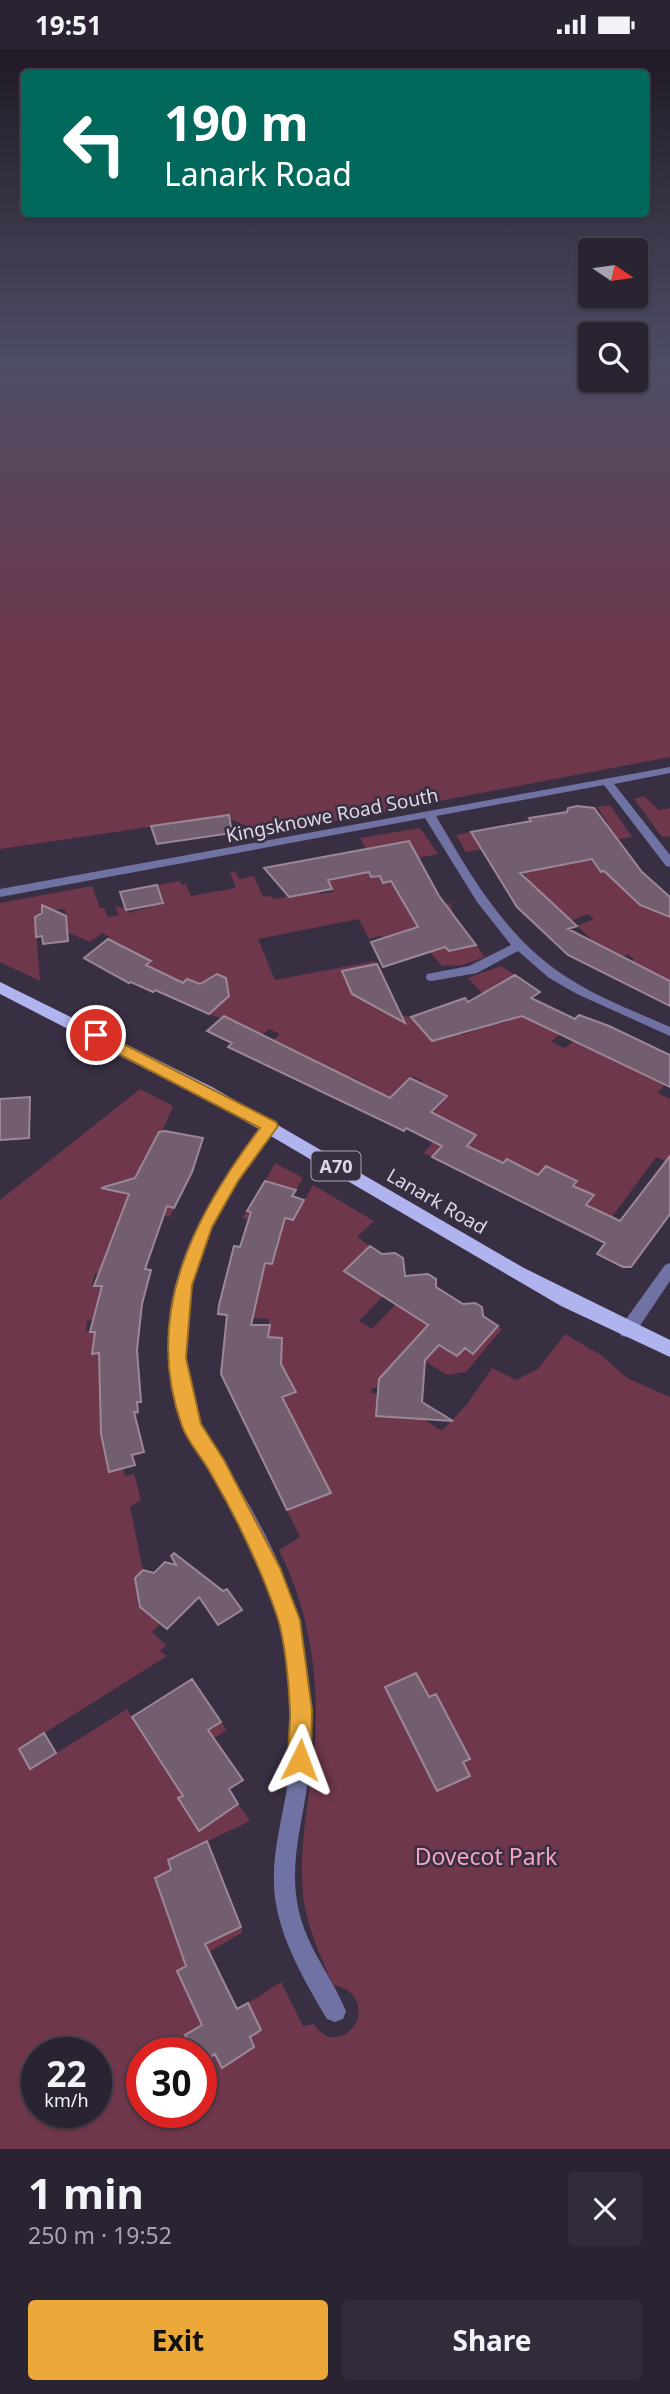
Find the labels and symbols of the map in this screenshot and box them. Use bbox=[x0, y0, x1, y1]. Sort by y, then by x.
north arrow bbox=[578, 238, 648, 308]
street label: Kingsknowe Road South bbox=[224, 782, 440, 848]
pin bbox=[66, 1005, 126, 1065]
road number: A70 bbox=[312, 1151, 360, 1181]
street label: Lanark Road bbox=[382, 1162, 492, 1240]
position arrow bbox=[263, 1723, 337, 1797]
park label: Dovecot Park bbox=[415, 1840, 558, 1872]
speed limit sign: 30 bbox=[126, 2037, 217, 2128]

